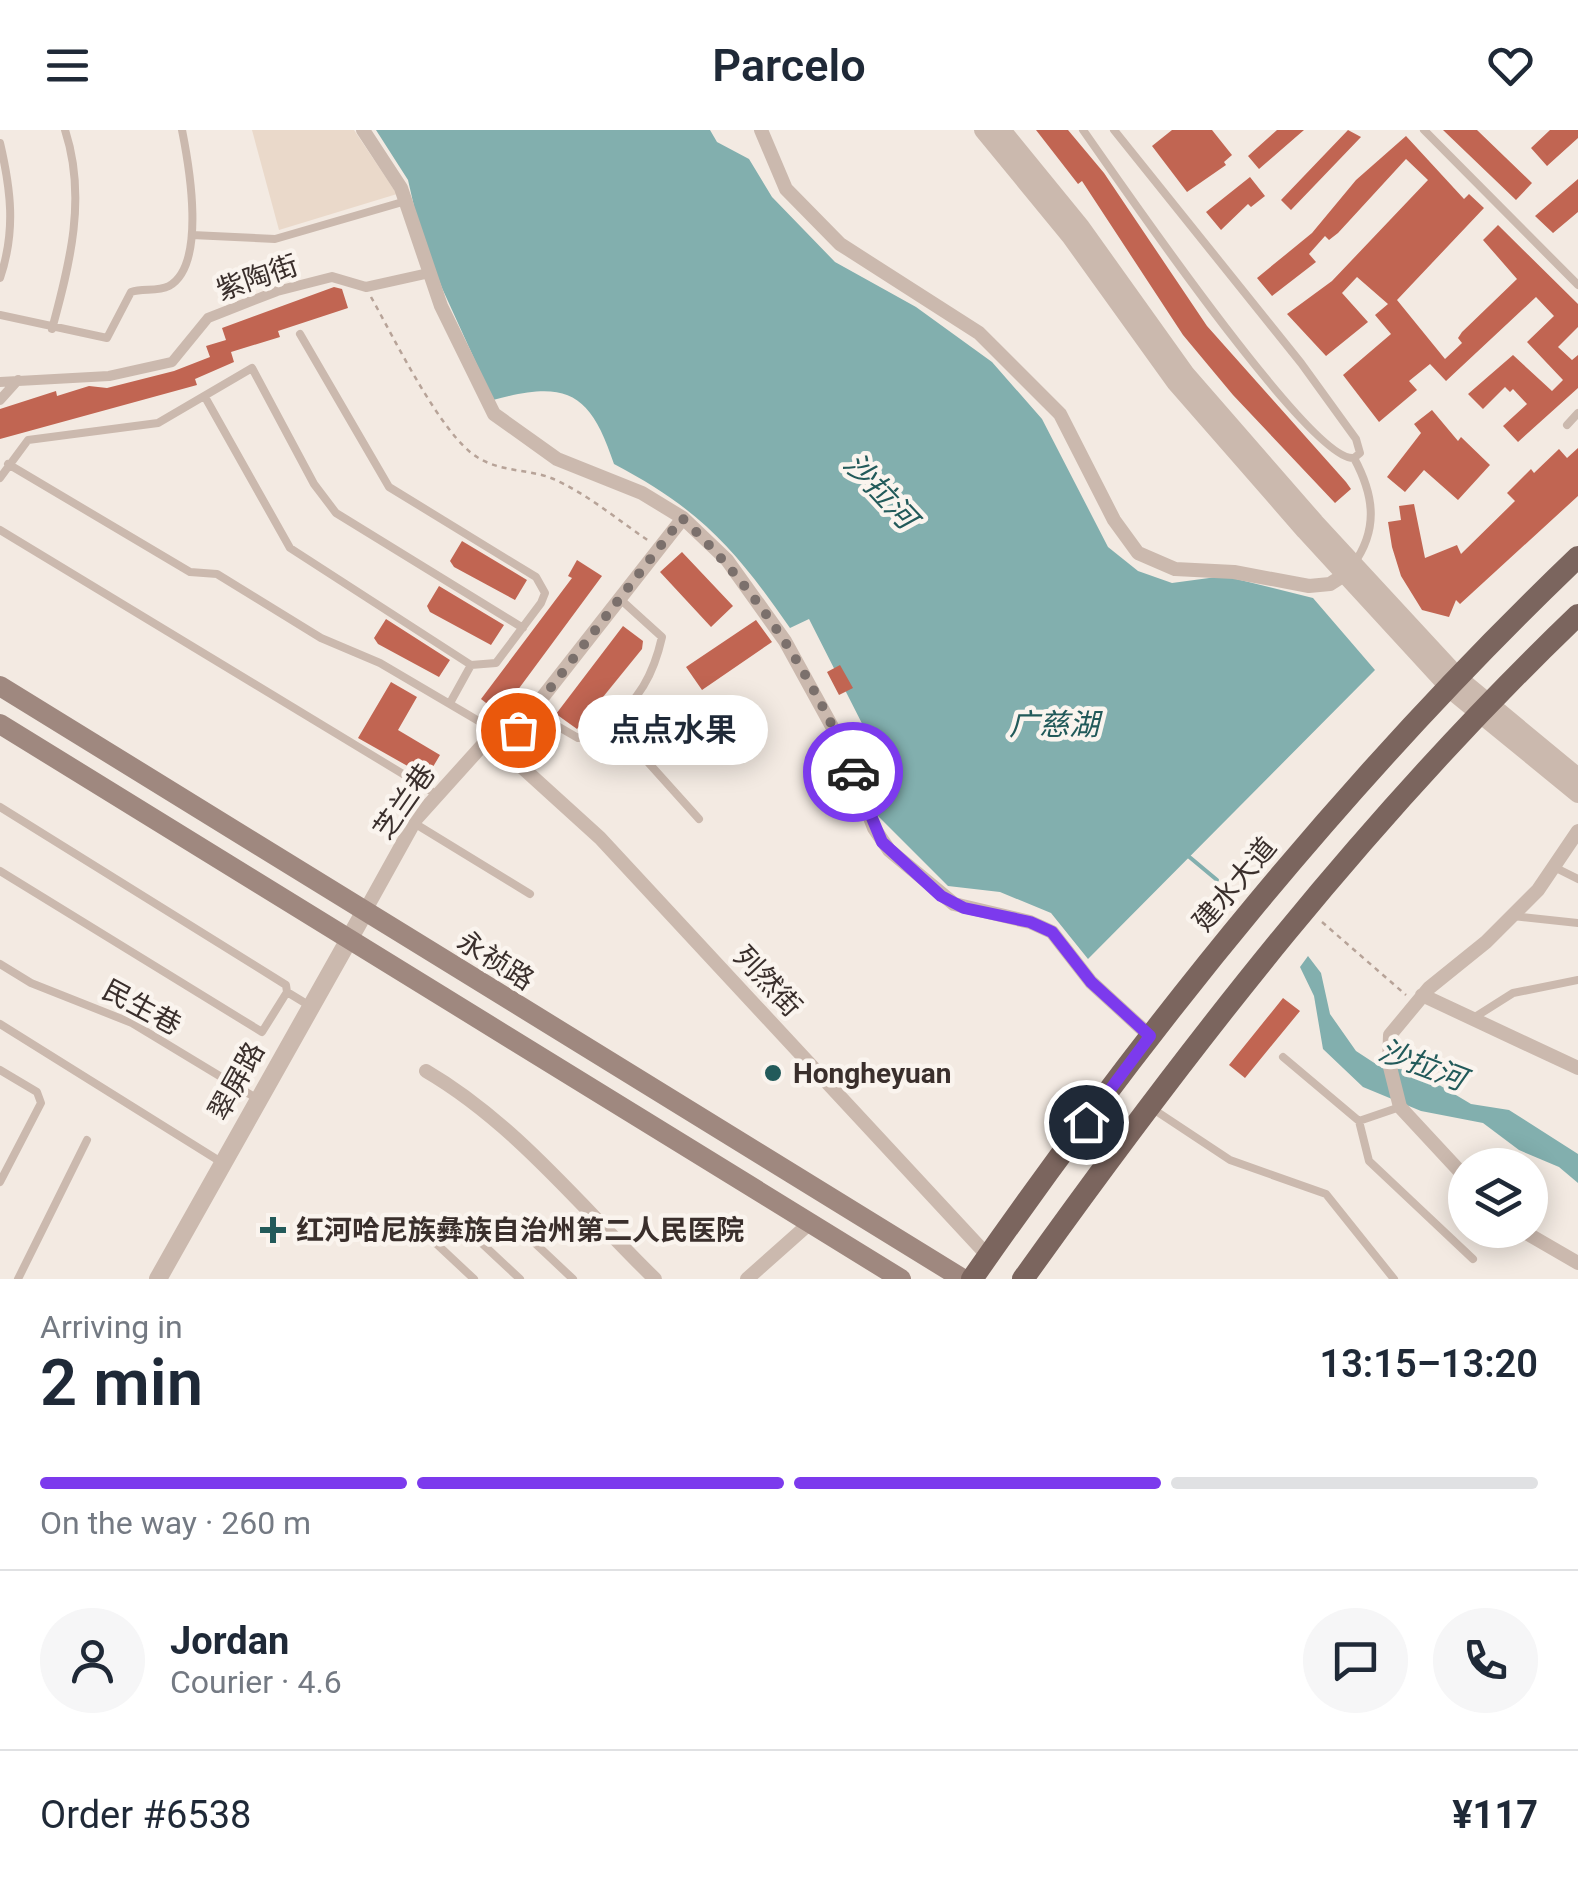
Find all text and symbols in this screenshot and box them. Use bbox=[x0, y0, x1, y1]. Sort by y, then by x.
icon: menu bbox=[40, 38, 95, 93]
icon: heart bbox=[1483, 38, 1538, 93]
text: Parcelo bbox=[712, 39, 866, 92]
street label: 紫陶街 bbox=[212, 248, 302, 307]
water label: 沙拉河 bbox=[837, 446, 927, 539]
pin bbox=[476, 688, 561, 773]
callout: 点点水果 bbox=[578, 695, 768, 765]
icon: bag bbox=[491, 703, 546, 758]
water label: 广慈湖 bbox=[1009, 707, 1103, 742]
text: 点点水果 bbox=[609, 711, 737, 749]
courier bbox=[803, 722, 903, 822]
icon: car bbox=[826, 745, 881, 800]
street label: 芝兰巷 bbox=[367, 757, 442, 845]
street label: 建水大道 bbox=[1186, 831, 1283, 938]
street label: 永祯路 bbox=[451, 924, 540, 997]
street label: 列然街 bbox=[727, 939, 808, 1023]
street label: 民生巷 bbox=[97, 973, 187, 1042]
water label: 沙拉河 bbox=[1374, 1032, 1475, 1099]
street label: 翠屏路 bbox=[202, 1037, 271, 1126]
place label: Hongheyuan bbox=[793, 1057, 951, 1090]
marker: Hongheyuan bbox=[762, 1062, 784, 1084]
pin bbox=[1044, 1080, 1129, 1165]
icon: home bbox=[1059, 1095, 1114, 1150]
map controls bbox=[1448, 1148, 1548, 1248]
button: layers bbox=[1448, 1148, 1548, 1248]
place label: 红河哈尼族彝族自治州第二人民医院 bbox=[296, 1214, 744, 1247]
marker: 红河哈尼族彝族自治州第二人民医院 bbox=[260, 1217, 286, 1243]
text: Arriving in bbox=[40, 1308, 183, 1346]
text: 13:15–13:20 bbox=[1319, 1342, 1538, 1386]
text: 2 min bbox=[40, 1345, 203, 1421]
text: On the way · 260 m bbox=[40, 1504, 311, 1542]
button: person bbox=[40, 1608, 145, 1713]
button: chat bbox=[1303, 1608, 1408, 1713]
button: phone bbox=[1433, 1608, 1538, 1713]
text: Jordan bbox=[170, 1619, 289, 1663]
text: Courier · 4.6 bbox=[170, 1663, 342, 1701]
text: Order #6538 bbox=[40, 1793, 251, 1837]
text: ¥117 bbox=[1452, 1793, 1538, 1837]

